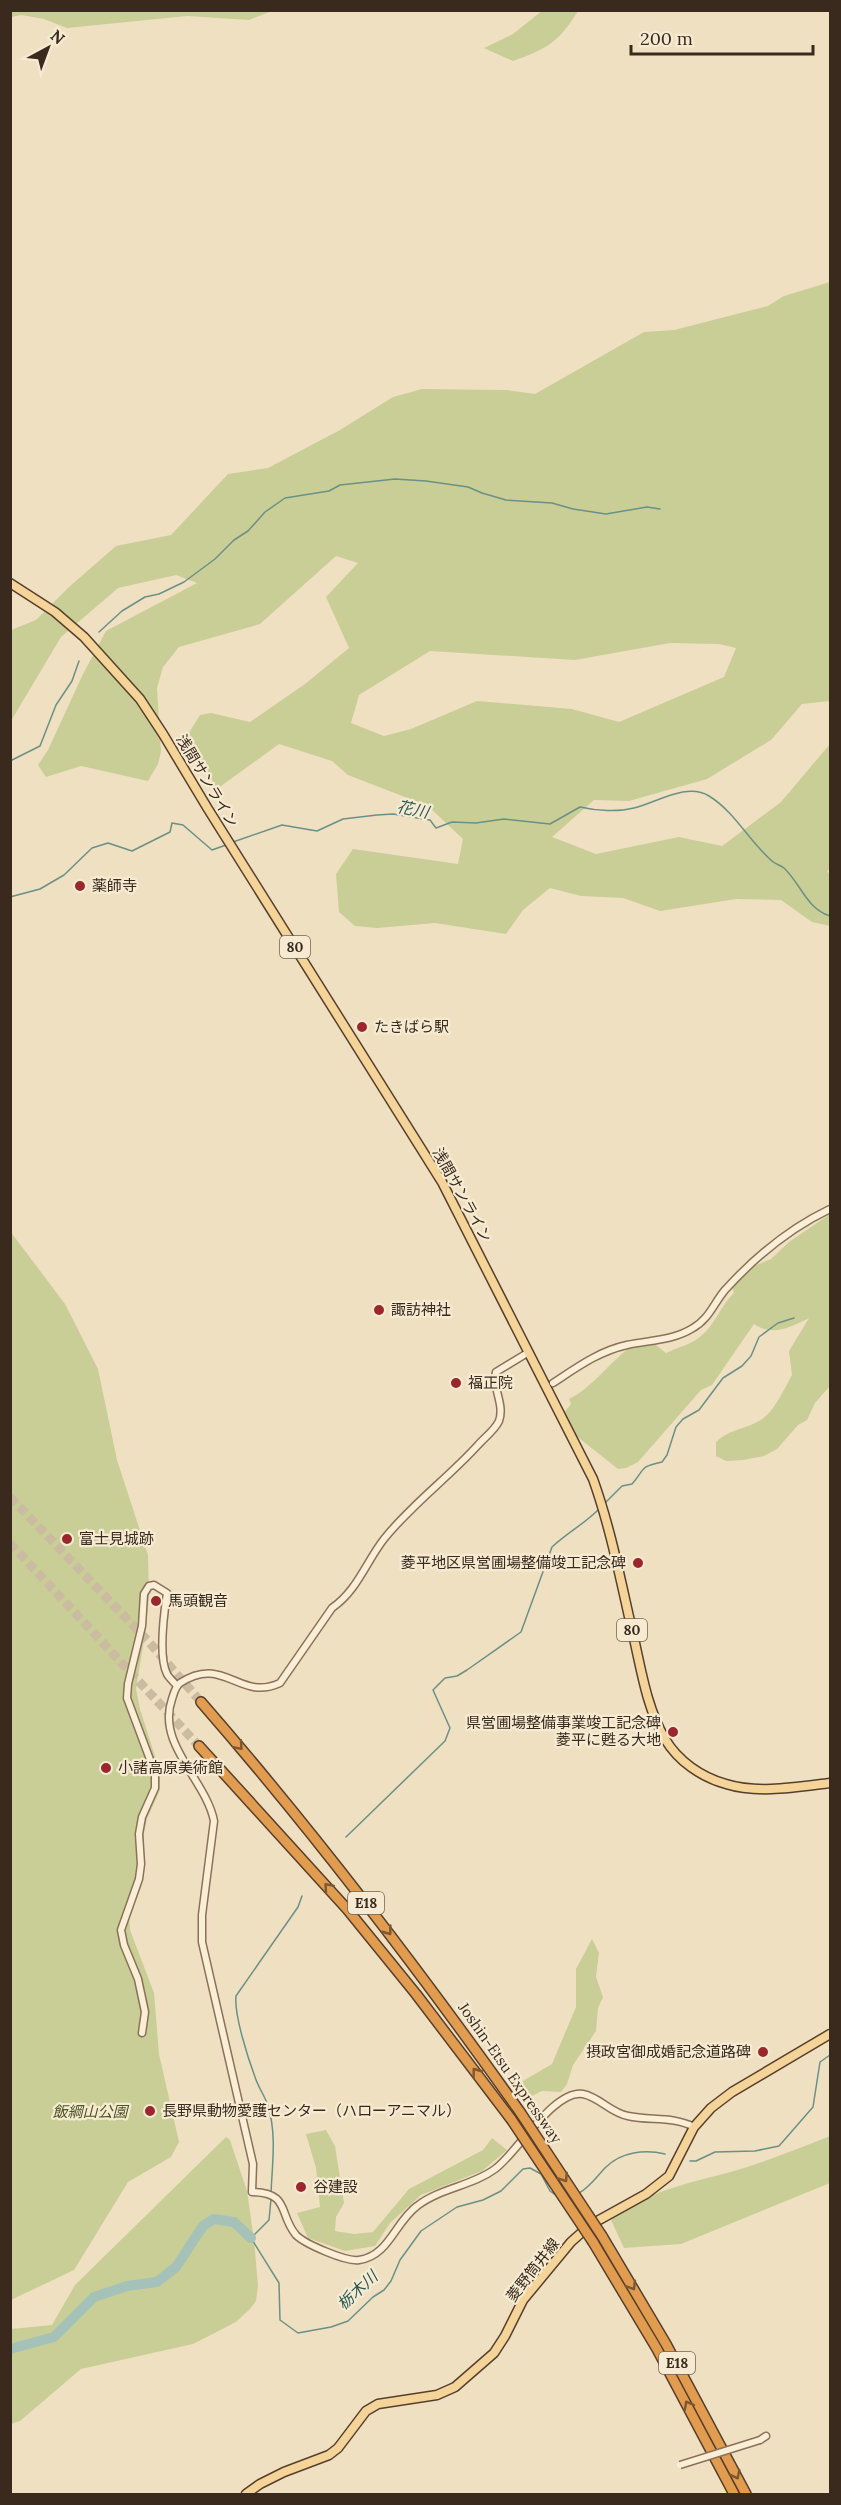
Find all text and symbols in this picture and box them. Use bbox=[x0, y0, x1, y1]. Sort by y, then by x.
north arrow bbox=[18, 18, 78, 78]
scale bar bbox=[631, 18, 812, 56]
text: N bbox=[47, 25, 69, 48]
text: 200 m bbox=[640, 27, 693, 50]
street label: 浅間サンライン bbox=[172, 731, 243, 831]
water label: 花川 bbox=[395, 796, 433, 823]
place label: 薬師寺 bbox=[92, 876, 137, 895]
marker: 薬師寺 bbox=[73, 879, 87, 893]
road number: 80 bbox=[280, 936, 310, 958]
place label: たきばら駅 bbox=[374, 1017, 449, 1036]
marker: たきばら駅 bbox=[355, 1020, 369, 1034]
street label: 浅間サンライン bbox=[429, 1144, 496, 1245]
place label: 諏訪神社 bbox=[391, 1300, 451, 1319]
marker: 諏訪神社 bbox=[372, 1303, 386, 1317]
place label: 福正院 bbox=[468, 1373, 513, 1392]
marker: 福正院 bbox=[449, 1376, 463, 1390]
place label: 富士見城跡 bbox=[79, 1529, 154, 1548]
marker: 富士見城跡 bbox=[60, 1532, 74, 1546]
place label: 菱平地区県営圃場整備竣工記念碑 bbox=[401, 1553, 626, 1572]
marker: 菱平地区県営圃場整備竣工記念碑 bbox=[631, 1556, 645, 1570]
place label: 馬頭観音 bbox=[168, 1591, 228, 1610]
marker: 馬頭観音 bbox=[149, 1594, 163, 1608]
road number: 80 bbox=[617, 1619, 647, 1641]
place label: 県営圃場整備事業竣工記念碑 菱平に甦る大地 bbox=[466, 1713, 661, 1749]
marker: 県営圃場整備事業竣工記念碑 菱平に甦る大地 bbox=[666, 1725, 680, 1739]
one-way arrow bbox=[232, 1739, 243, 1750]
place label: 小諸高原美術館 bbox=[118, 1758, 223, 1777]
marker: 小諸高原美術館 bbox=[99, 1761, 113, 1775]
one-way arrow bbox=[324, 1883, 335, 1894]
road number: E18 bbox=[348, 1892, 384, 1914]
one-way arrow bbox=[380, 1924, 391, 1935]
street label: Joshin-Etsu Expressway bbox=[454, 1998, 566, 2147]
place label: 摂政宮御成婚記念道路碑 bbox=[586, 2042, 751, 2061]
marker: 摂政宮御成婚記念道路碑 bbox=[756, 2045, 770, 2059]
one-way arrow bbox=[472, 2067, 483, 2078]
place label: 長野県動物愛護センター（ハローアニマル） bbox=[162, 2101, 461, 2120]
park label: 飯綱山公園 bbox=[52, 2102, 129, 2121]
marker: 長野県動物愛護センター（ハローアニマル） bbox=[143, 2104, 157, 2118]
one-way arrow bbox=[557, 2171, 568, 2182]
place label: 谷建設 bbox=[313, 2177, 358, 2196]
marker: 谷建設 bbox=[294, 2180, 308, 2194]
street label: 菱野筒井線 bbox=[502, 2234, 563, 2305]
water label: 栃木川 bbox=[333, 2265, 383, 2314]
one-way arrow bbox=[624, 2280, 636, 2290]
road number: E18 bbox=[659, 2352, 695, 2374]
one-way arrow bbox=[684, 2401, 695, 2412]
one-way arrow bbox=[729, 2469, 740, 2479]

